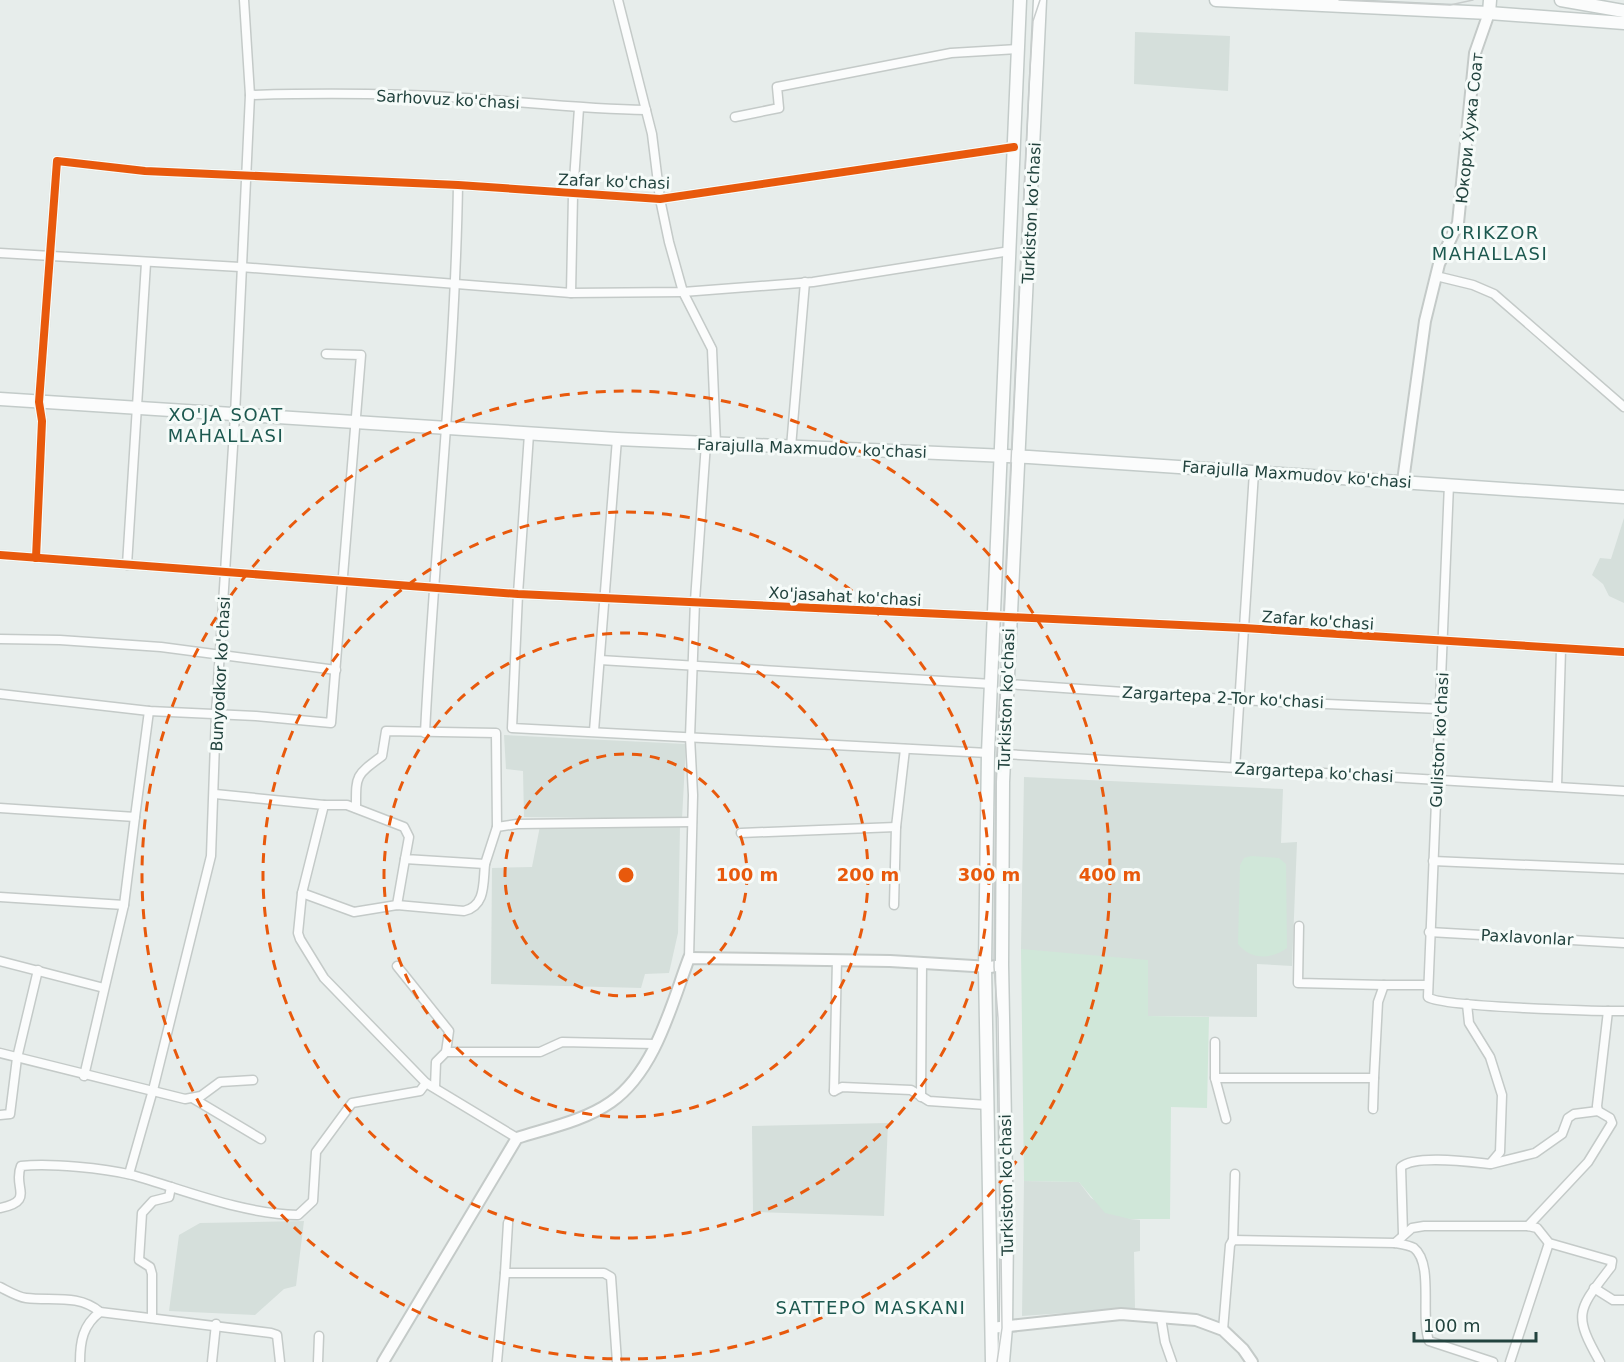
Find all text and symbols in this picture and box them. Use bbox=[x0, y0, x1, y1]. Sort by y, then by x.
street label: Юкори Хужа Соат bbox=[1452, 51, 1487, 205]
street label: Sarhovuz ko'chasi bbox=[376, 86, 520, 113]
street label: Turkiston ko'chasi bbox=[1018, 142, 1045, 285]
street label: Zafar ko'chasi bbox=[558, 170, 670, 193]
district label: O'RIKZOR MAHALLASI bbox=[1432, 222, 1548, 264]
district label: XO'JA SOAT MAHALLASI bbox=[168, 404, 284, 446]
street label: Farajulla Maxmudov ko'chasi bbox=[697, 435, 927, 462]
street label: Farajulla Maxmudov ko'chasi bbox=[1182, 457, 1412, 492]
street label: Xo'jasahat ko'chasi bbox=[768, 583, 922, 610]
street label: Bunyodkor ko'chasi bbox=[207, 596, 234, 752]
street label: Zafar ko'chasi bbox=[1261, 607, 1375, 634]
street label: Turkiston ko'chasi bbox=[994, 628, 1018, 771]
street label: Guliston ko'chasi bbox=[1426, 672, 1453, 808]
street label: Zargartepa 2-Tor ko'chasi bbox=[1122, 683, 1324, 712]
street label: Zargartepa ko'chasi bbox=[1234, 759, 1394, 786]
text: 100 m bbox=[716, 864, 778, 885]
text: 200 m bbox=[837, 864, 899, 885]
text: 300 m bbox=[958, 864, 1020, 885]
text: 400 m bbox=[1079, 864, 1141, 885]
centre of rings bbox=[616, 865, 636, 885]
street label: Paxlavonlar bbox=[1480, 926, 1574, 949]
street label: Turkiston ko'chasi bbox=[996, 1114, 1017, 1257]
district label: SATTEPO MASKANI bbox=[776, 1297, 966, 1318]
scale bar bbox=[1414, 1305, 1536, 1343]
text: 100 m bbox=[1423, 1315, 1481, 1336]

